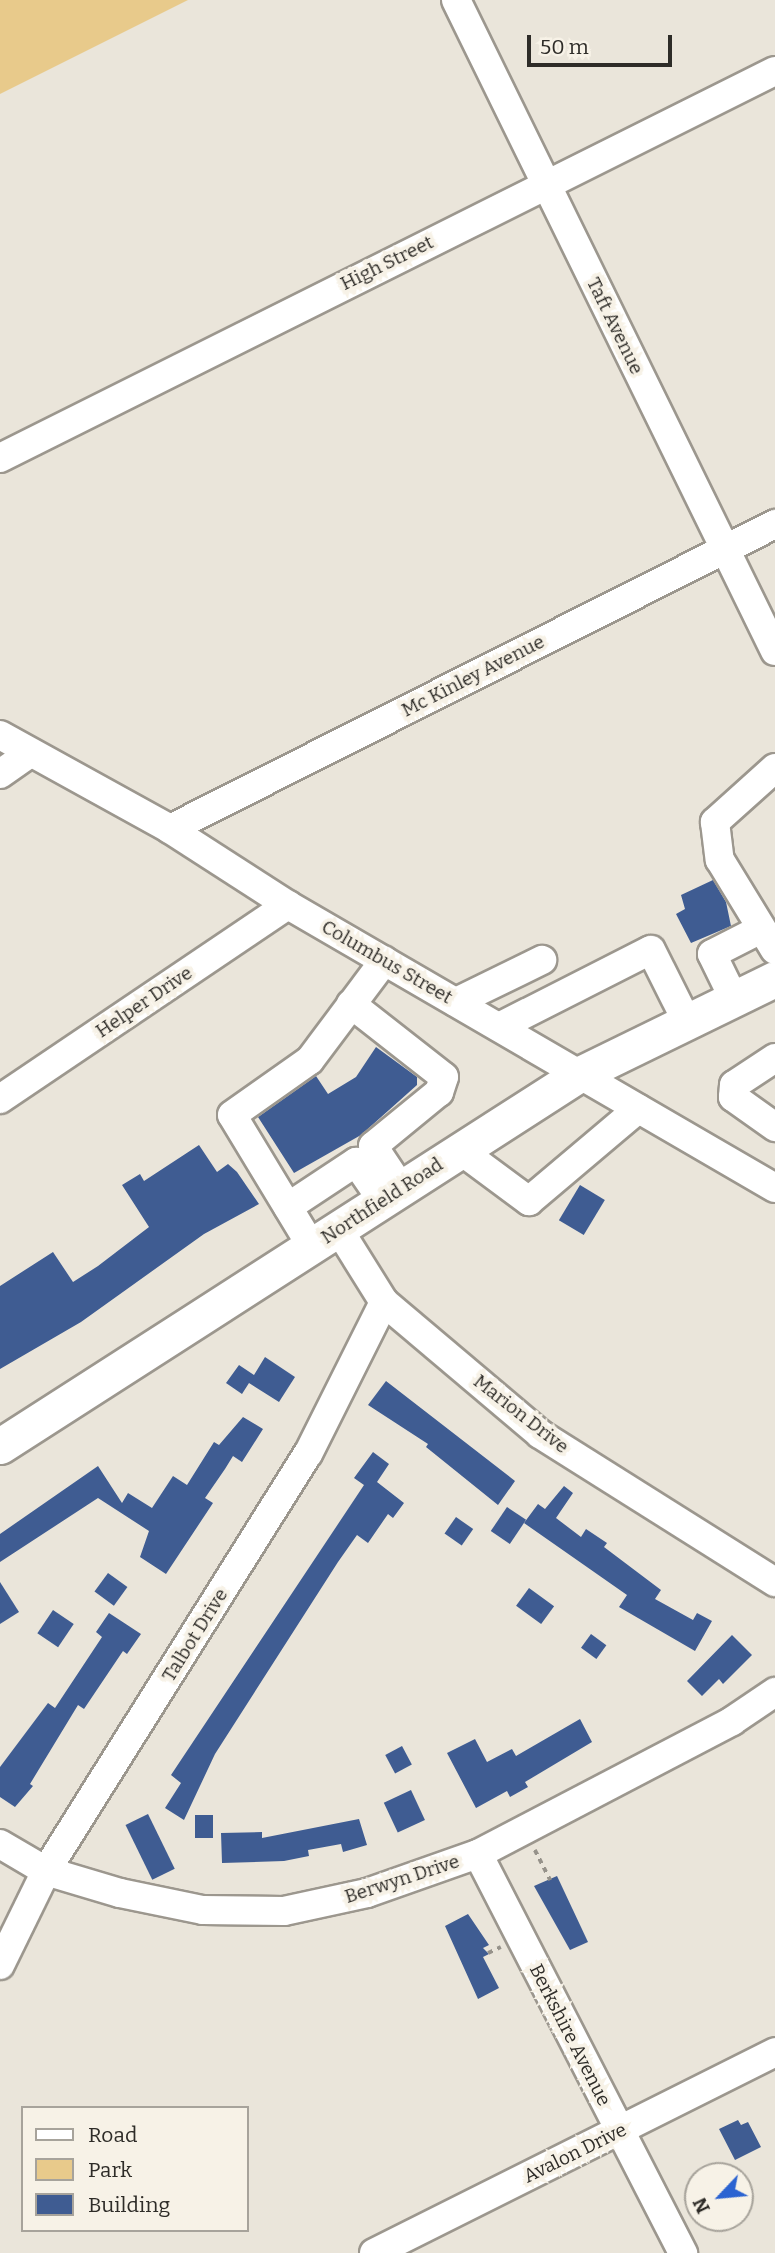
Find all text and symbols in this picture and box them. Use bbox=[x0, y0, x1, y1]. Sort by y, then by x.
scale bar bbox=[530, 21, 675, 65]
text: 50 m bbox=[540, 34, 589, 60]
street label: High Street bbox=[337, 231, 437, 295]
street label: Taft Avenue bbox=[582, 274, 648, 378]
street label: Mc Kinley Avenue bbox=[398, 630, 548, 722]
street label: Columbus Street bbox=[317, 915, 457, 1009]
street label: Helper Drive bbox=[91, 961, 197, 1043]
street label: Northfield Road bbox=[317, 1153, 447, 1249]
street label: Marion Drive bbox=[469, 1370, 573, 1458]
street label: Talbot Drive bbox=[157, 1584, 233, 1686]
street label: Berwyn Drive bbox=[342, 1850, 462, 1908]
street label: Berkshire Avenue bbox=[524, 1960, 616, 2110]
legend bbox=[21, 2106, 248, 2232]
street label: Avalon Drive bbox=[520, 2118, 630, 2188]
text: Road bbox=[88, 2122, 137, 2148]
text: Park bbox=[88, 2157, 132, 2183]
north arrow bbox=[684, 2162, 754, 2232]
text: Building bbox=[88, 2192, 170, 2218]
text: N bbox=[688, 2194, 715, 2217]

